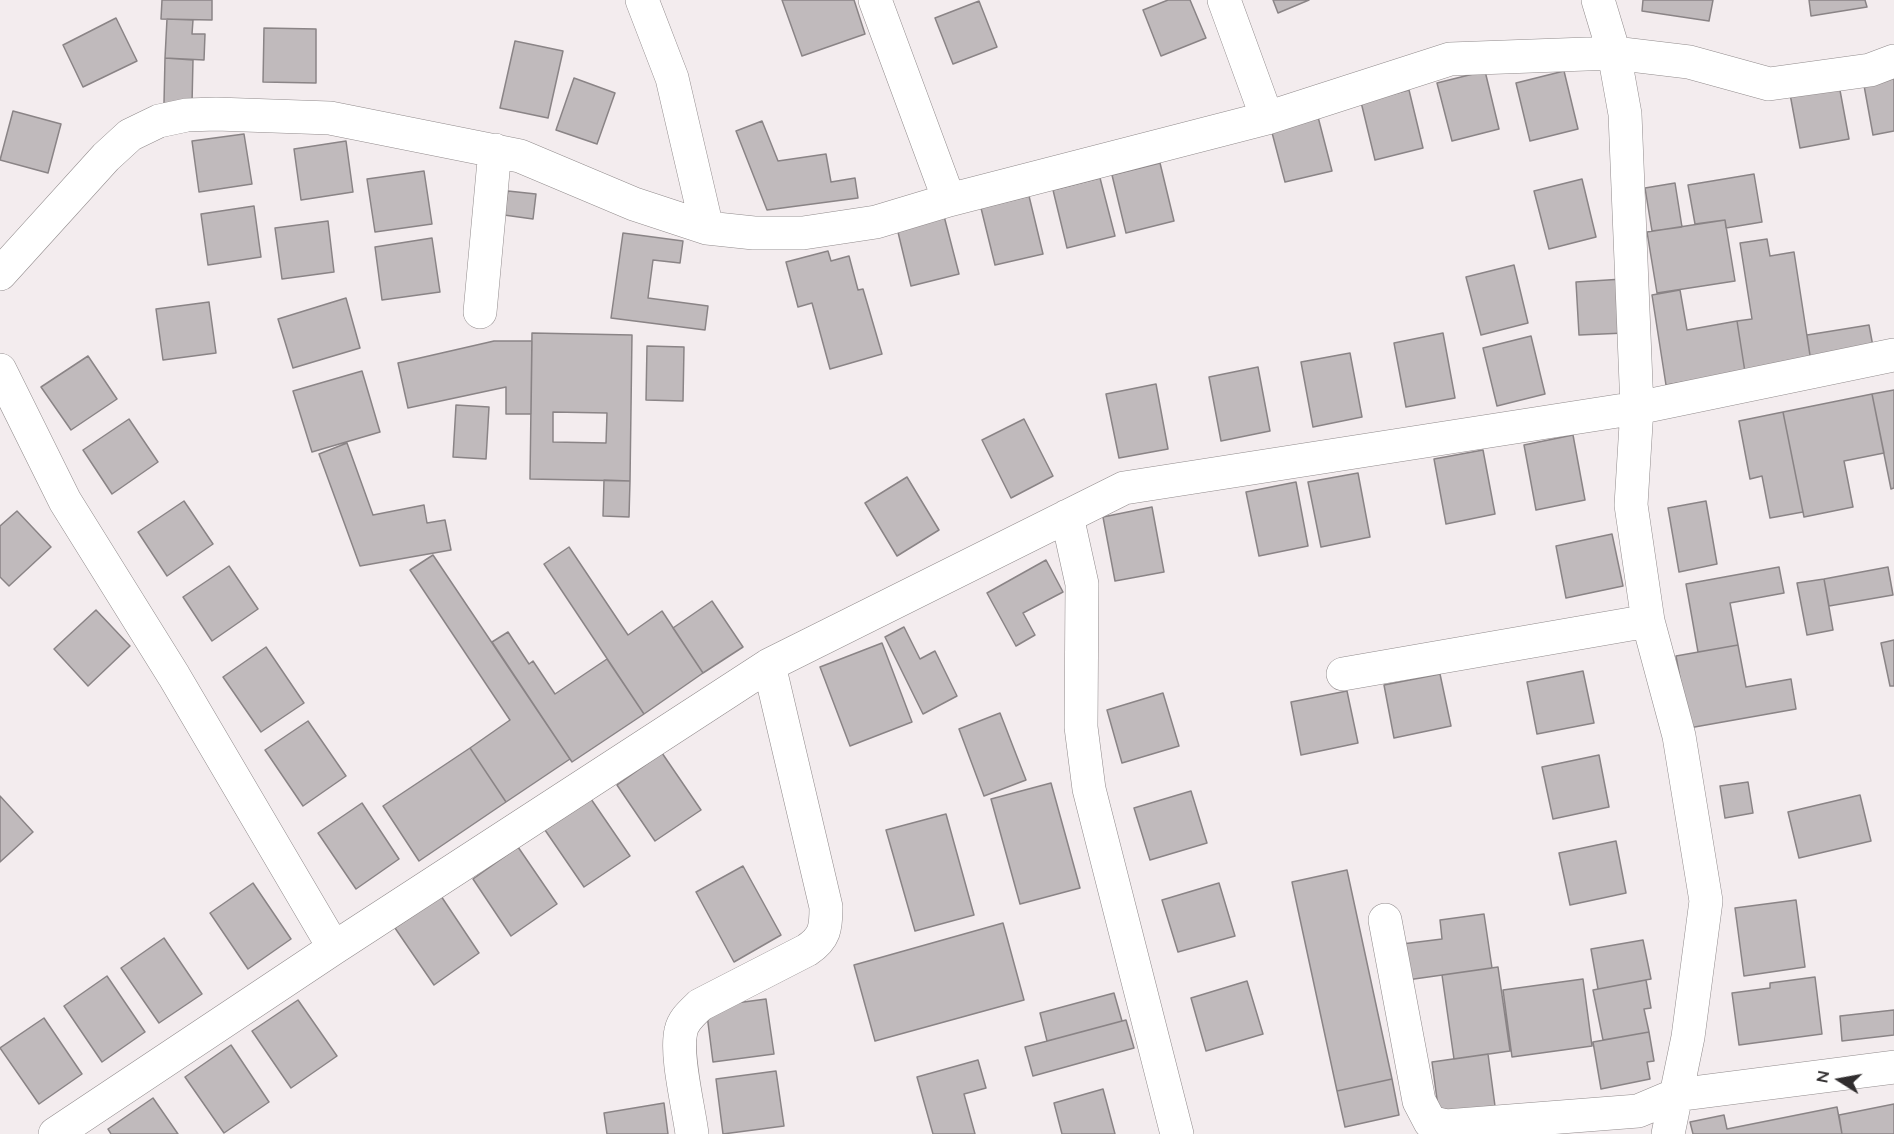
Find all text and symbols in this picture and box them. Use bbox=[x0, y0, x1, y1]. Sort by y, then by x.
north arrow bbox=[1810, 1050, 1870, 1110]
text: N bbox=[1811, 1069, 1832, 1084]

